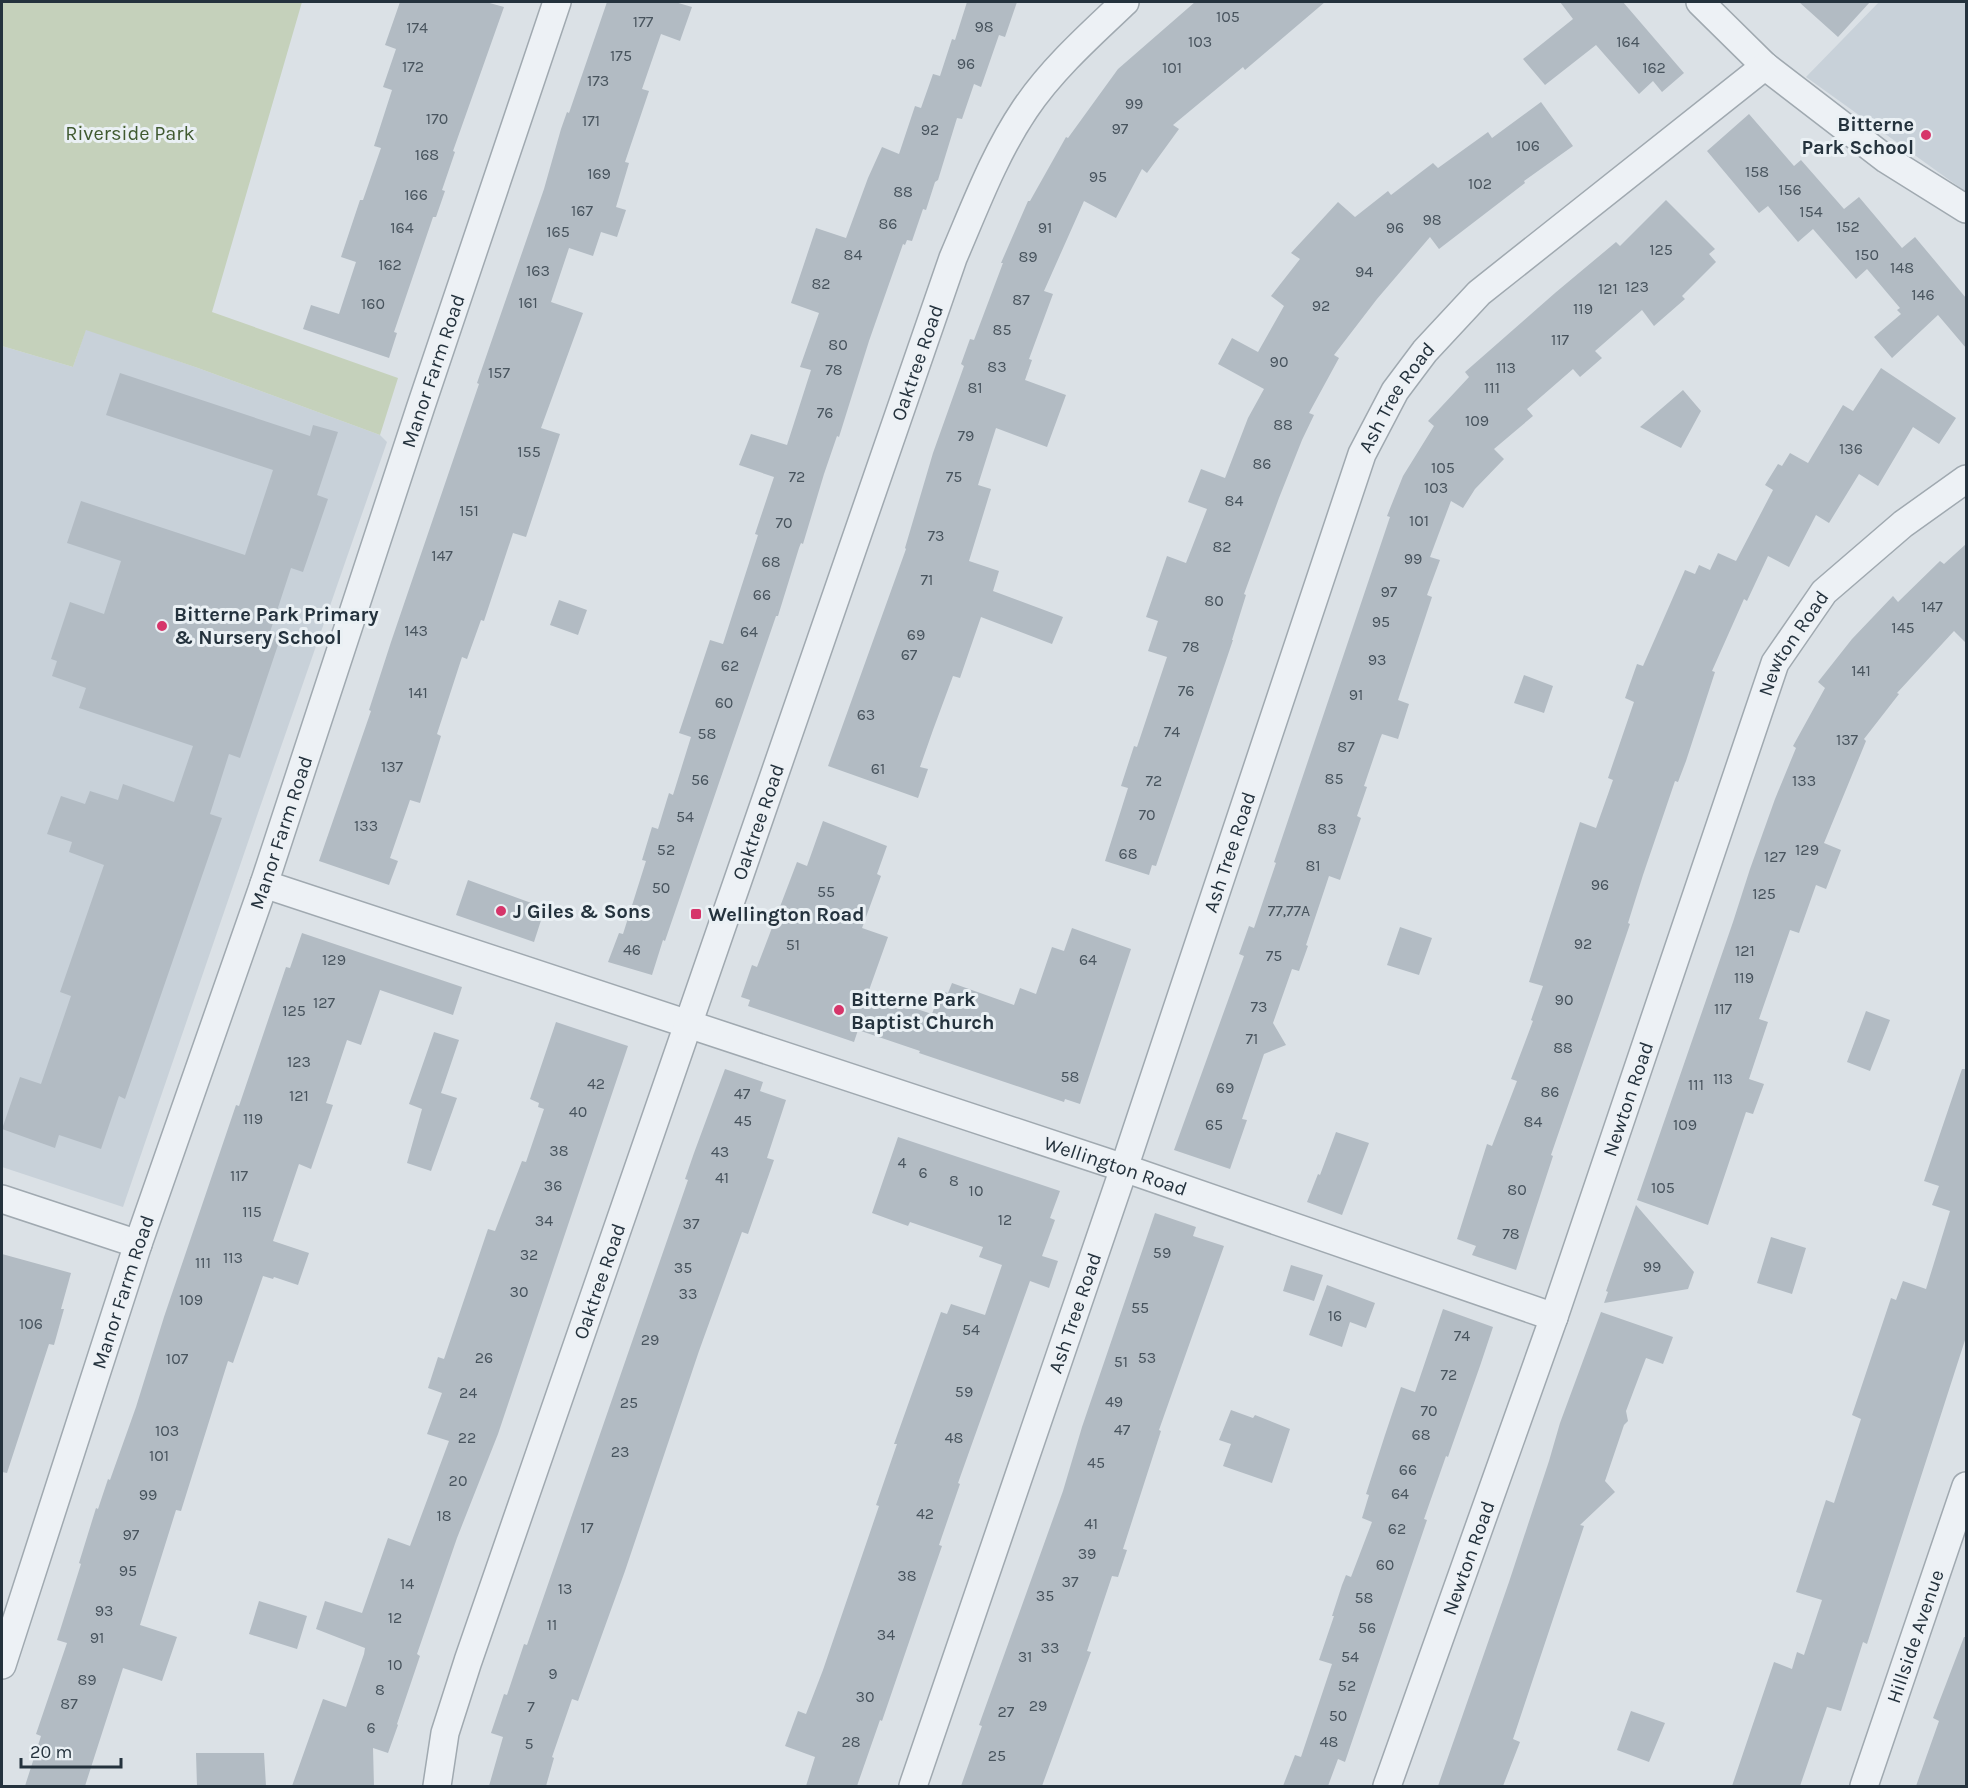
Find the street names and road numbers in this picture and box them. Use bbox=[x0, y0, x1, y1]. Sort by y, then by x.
street label: Manor Farm Road bbox=[397, 291, 469, 451]
street label: Oaktree Road bbox=[886, 301, 948, 424]
street label: Ash Tree Road bbox=[1353, 337, 1439, 456]
street label: Newton Road bbox=[1753, 586, 1833, 699]
street label: Manor Farm Road bbox=[244, 753, 317, 913]
street label: Oaktree Road bbox=[727, 761, 789, 883]
street label: Ash Tree Road bbox=[1198, 789, 1260, 916]
street label: Newton Road bbox=[1598, 1039, 1658, 1159]
street label: Wellington Road bbox=[1041, 1131, 1190, 1200]
street label: Manor Farm Road bbox=[87, 1212, 159, 1372]
street label: Oaktree Road bbox=[569, 1220, 630, 1342]
street label: Ash Tree Road bbox=[1043, 1249, 1106, 1376]
street label: Newton Road bbox=[1437, 1498, 1499, 1618]
street label: Hillside Avenue bbox=[1881, 1567, 1948, 1706]

